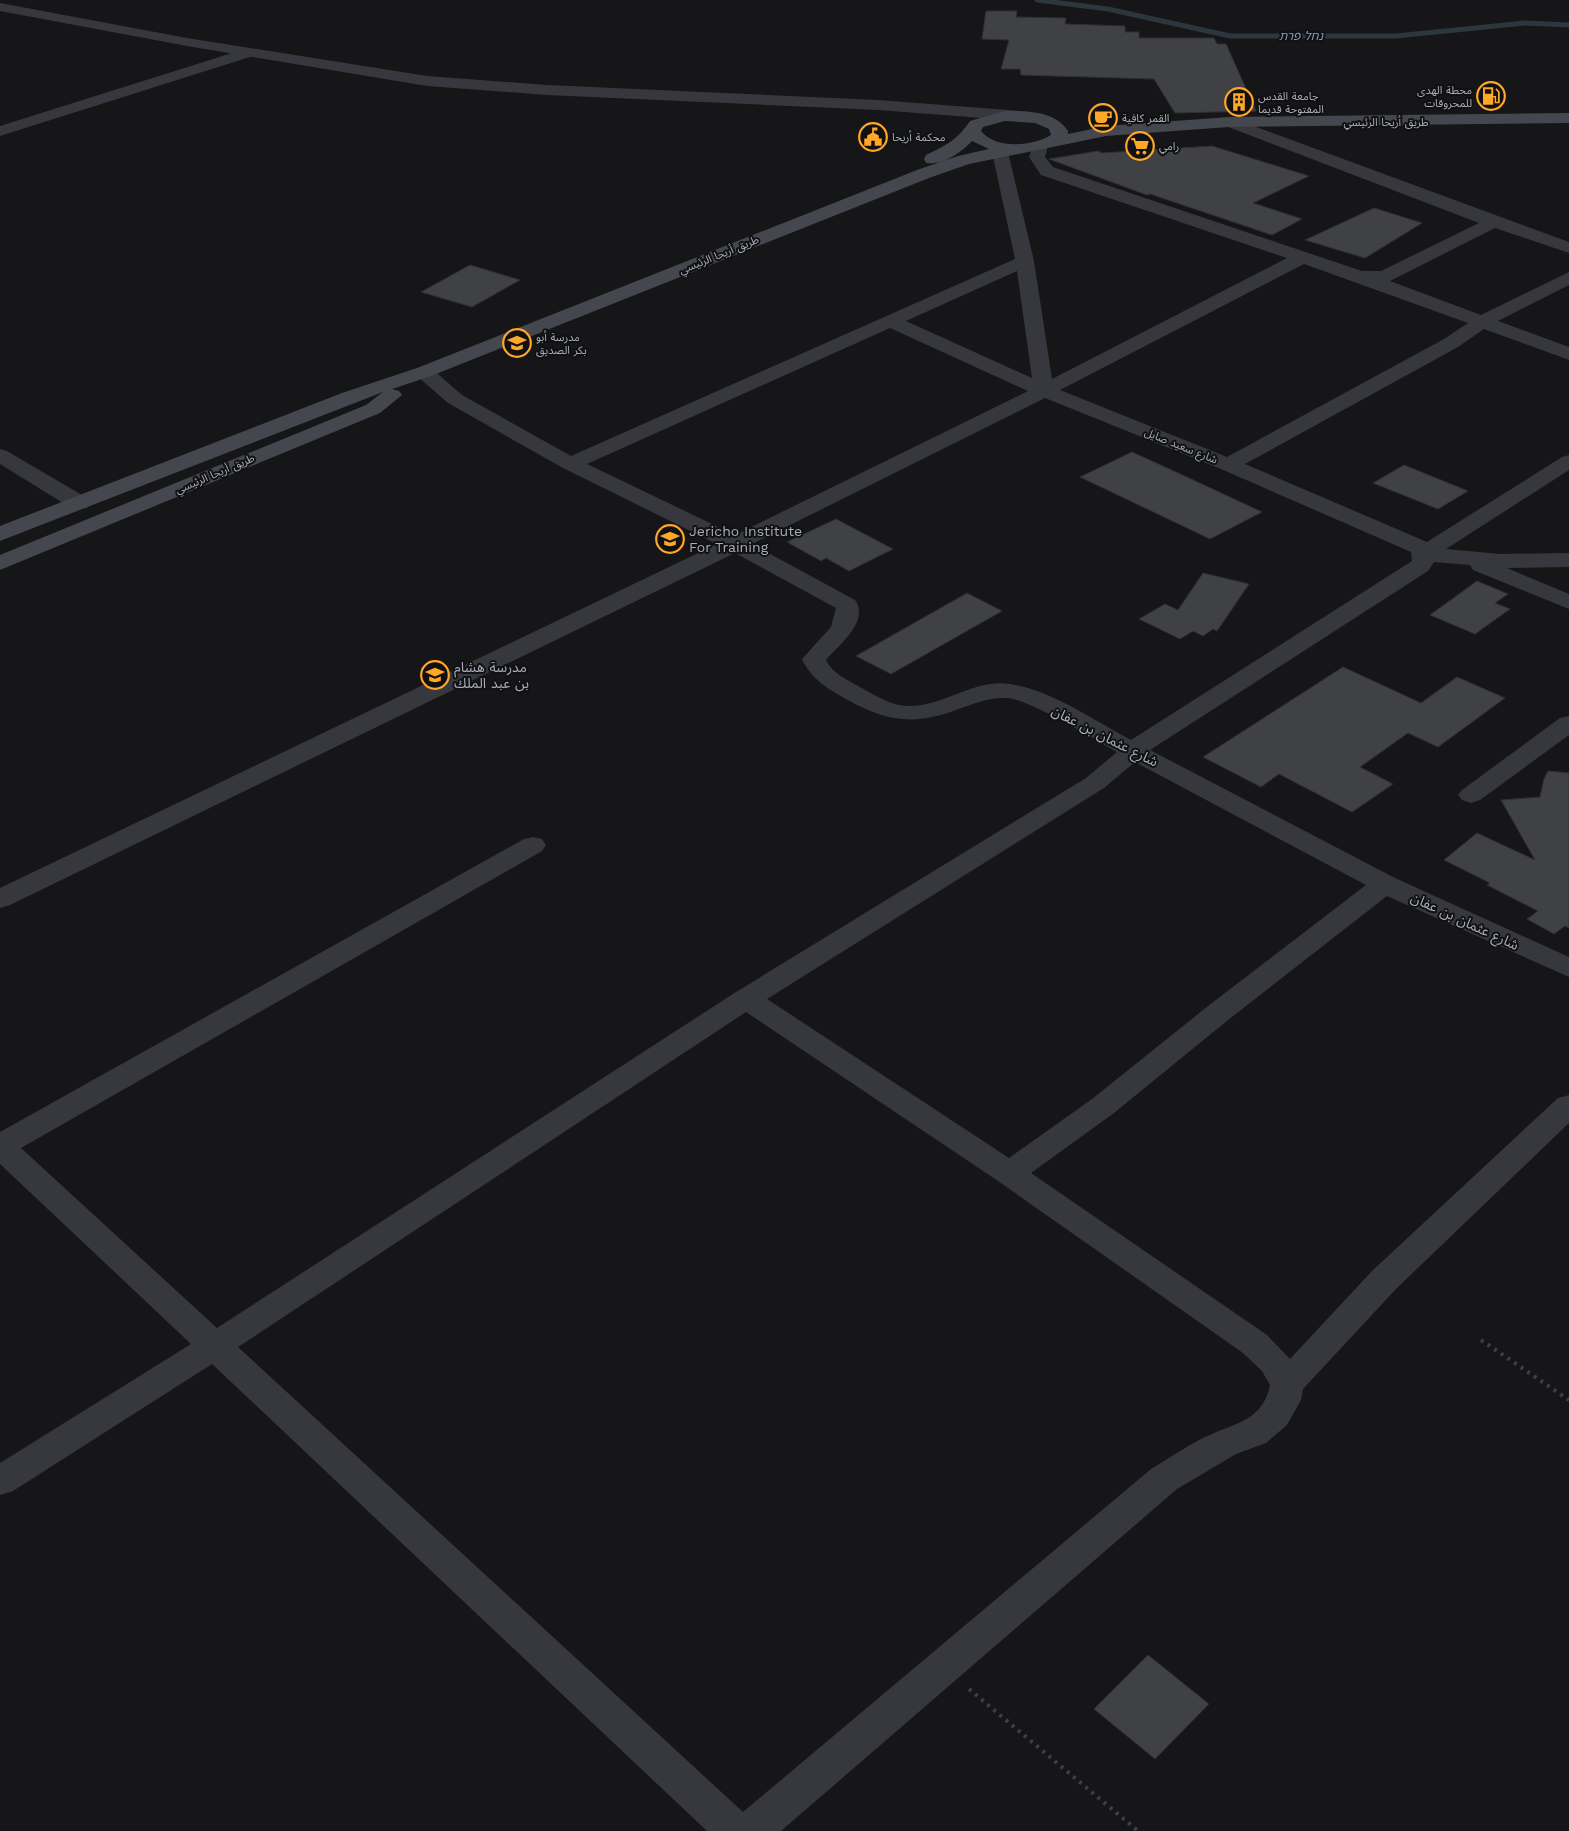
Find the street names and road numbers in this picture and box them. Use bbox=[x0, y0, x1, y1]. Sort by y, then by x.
street label: طريق أريحا الرئيسي bbox=[1344, 115, 1428, 131]
street label: طريق أريحا الرئيسي bbox=[677, 233, 762, 279]
street label: شارع سعيد صايل bbox=[1142, 425, 1220, 468]
street label: طريق أريحا الرئيسي bbox=[173, 451, 258, 499]
street label: شارع عثمان بن عفان bbox=[1048, 702, 1161, 772]
street label: شارع عثمان بن عفان bbox=[1407, 889, 1522, 956]

